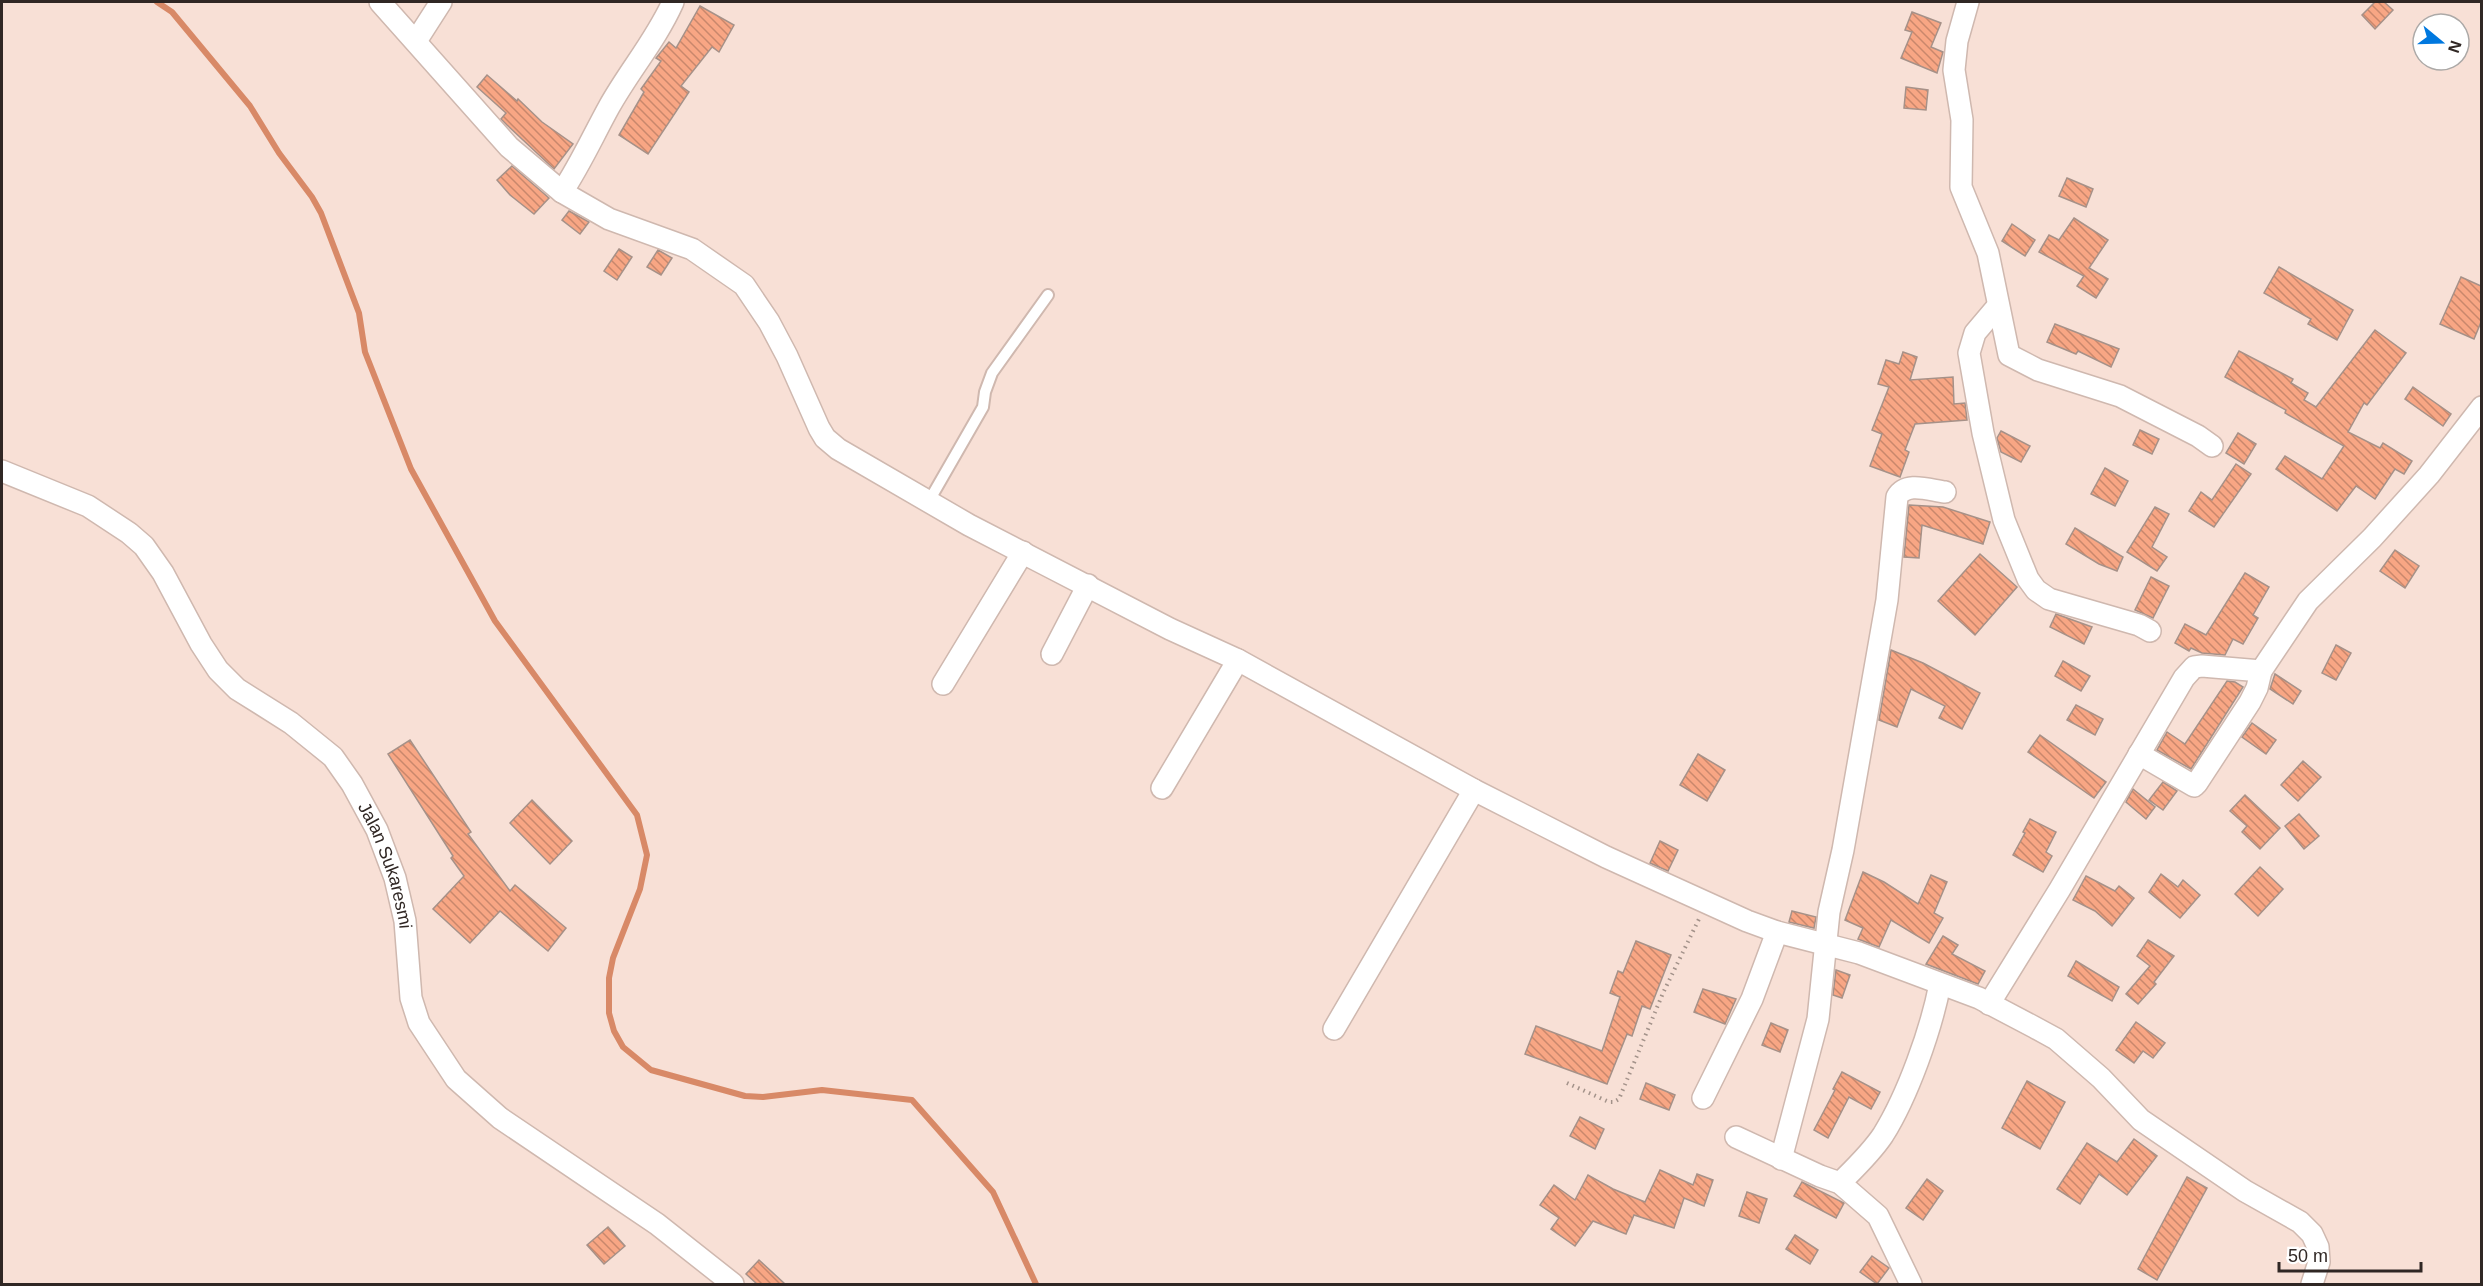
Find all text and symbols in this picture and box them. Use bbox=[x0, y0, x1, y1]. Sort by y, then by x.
north arrow bbox=[2411, 12, 2471, 72]
text: N bbox=[2445, 38, 2465, 55]
street label: Jalan Sukaresmi bbox=[354, 799, 416, 929]
scale bar bbox=[2279, 1235, 2422, 1273]
text: 50 m bbox=[2288, 1246, 2328, 1266]

